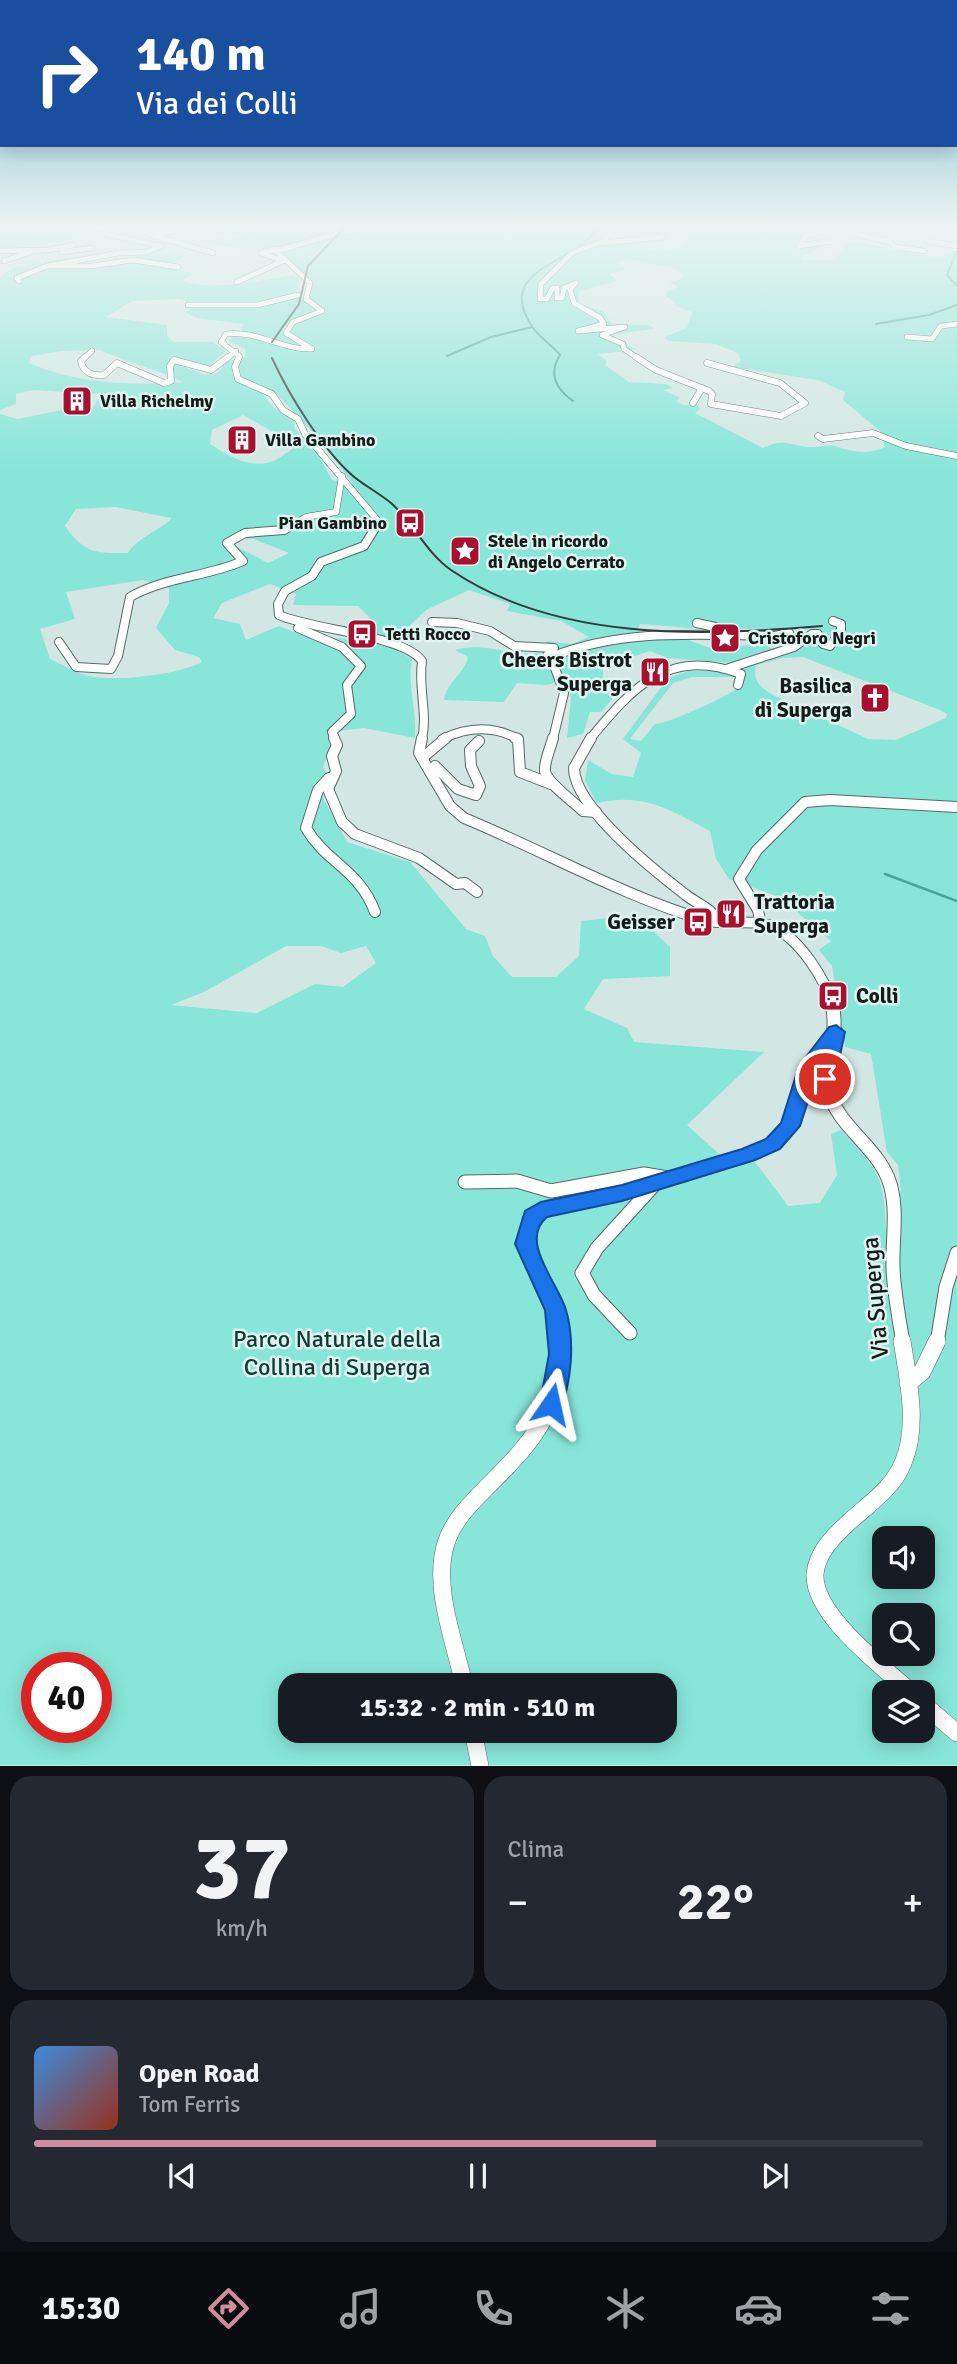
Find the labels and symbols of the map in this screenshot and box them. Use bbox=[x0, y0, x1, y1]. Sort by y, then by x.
building icon: Villa Richelmy bbox=[60, 384, 94, 418]
place label: Villa Richelmy bbox=[100, 390, 213, 412]
building icon: Villa Gambino bbox=[225, 423, 259, 457]
place label: Villa Gambino bbox=[265, 429, 375, 451]
bus stop icon: Pian Gambino bbox=[393, 506, 427, 540]
place label: Pian Gambino bbox=[278, 512, 387, 534]
place label: Stele in ricordo di Angelo Cerrato bbox=[488, 530, 625, 573]
place icon: Stele in ricordo di Angelo Cerrato bbox=[448, 534, 482, 568]
bus stop icon: Tetti Rocco bbox=[345, 617, 379, 651]
place icon: Cristoforo Negri bbox=[708, 621, 742, 655]
place label: Tetti Rocco bbox=[385, 623, 471, 645]
place label: Cristoforo Negri bbox=[748, 627, 876, 649]
place label: Cheers Bistrot Superga bbox=[502, 647, 632, 697]
restaurant icon: Cheers Bistrot Superga bbox=[638, 655, 672, 689]
place label: Basilica di Superga bbox=[755, 673, 852, 723]
church icon: Basilica di Superga bbox=[858, 681, 892, 715]
place label: Trattoria Superga bbox=[754, 889, 835, 939]
restaurant icon: Trattoria Superga bbox=[714, 897, 748, 931]
bus stop icon: Geisser bbox=[681, 905, 715, 939]
place label: Geisser bbox=[607, 909, 676, 935]
bus stop icon: Colli bbox=[816, 979, 850, 1013]
place label: Colli bbox=[856, 983, 899, 1009]
pin bbox=[795, 1049, 855, 1109]
street label: Via Superga bbox=[855, 1236, 895, 1360]
park label: Parco Naturale della Collina di Superga bbox=[233, 1324, 441, 1382]
position arrow bbox=[514, 1367, 588, 1441]
speed limit sign: 40 bbox=[21, 1652, 112, 1743]

